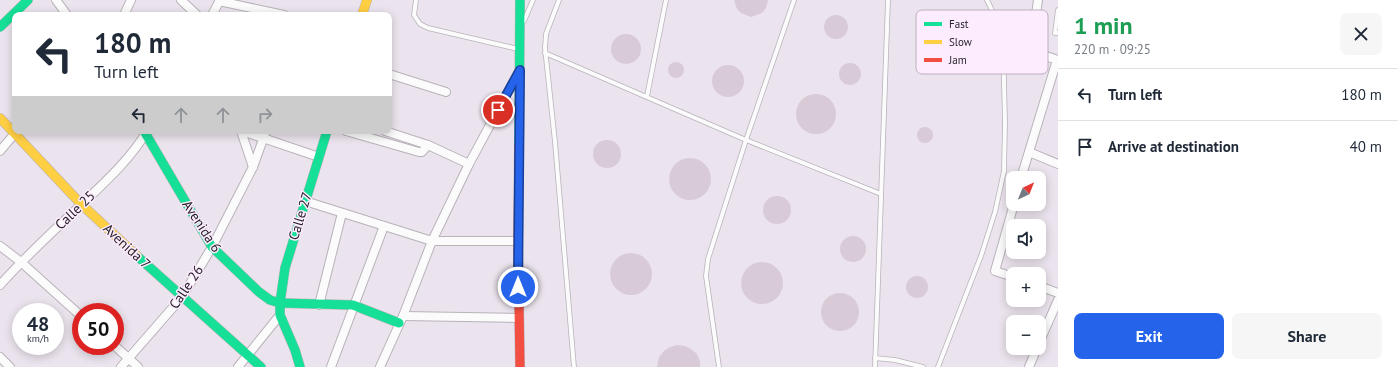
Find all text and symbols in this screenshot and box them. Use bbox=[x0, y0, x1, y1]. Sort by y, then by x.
legend bbox=[916, 10, 1048, 74]
text: 1 min bbox=[1074, 10, 1133, 41]
button: close bbox=[1340, 13, 1382, 55]
text: Fast bbox=[949, 17, 969, 31]
text: 180 m bbox=[94, 24, 171, 61]
icon: left bbox=[28, 28, 80, 80]
text: Slow bbox=[949, 35, 972, 49]
text: 220 m · 09:25 bbox=[1074, 41, 1151, 58]
text: Jam bbox=[948, 53, 967, 67]
text: Turn left bbox=[94, 60, 159, 83]
icon: left bbox=[1074, 84, 1096, 106]
text: Turn left bbox=[1108, 85, 1162, 104]
text: 180 m bbox=[1341, 85, 1382, 104]
pin bbox=[481, 93, 515, 127]
icon: arrive bbox=[487, 99, 509, 121]
icon: left bbox=[128, 104, 150, 126]
icon: ahead bbox=[170, 104, 192, 126]
icon: ahead bbox=[212, 104, 234, 126]
icon: right bbox=[254, 104, 276, 126]
icon: arrive bbox=[1074, 136, 1096, 158]
text: Arrive at destination bbox=[1108, 137, 1239, 156]
text: 40 m bbox=[1349, 137, 1382, 156]
north arrow bbox=[1006, 171, 1046, 211]
map controls bbox=[1006, 171, 1046, 355]
street label: Calle 25 bbox=[51, 187, 99, 233]
street label: Calle 27 bbox=[284, 190, 316, 242]
street label: Avenida 6 bbox=[178, 196, 226, 256]
street label: Avenida 7 bbox=[99, 219, 155, 273]
button: sound bbox=[1006, 219, 1046, 259]
street label: Calle 26 bbox=[165, 262, 207, 312]
position arrow bbox=[497, 266, 539, 308]
button: + bbox=[1006, 267, 1046, 307]
speed limit sign: 50 bbox=[72, 303, 124, 355]
text: 48 bbox=[27, 311, 49, 337]
button: Exit bbox=[1074, 313, 1224, 359]
button: Share bbox=[1232, 313, 1382, 359]
button: − bbox=[1006, 315, 1046, 355]
text: km/h bbox=[27, 332, 49, 345]

